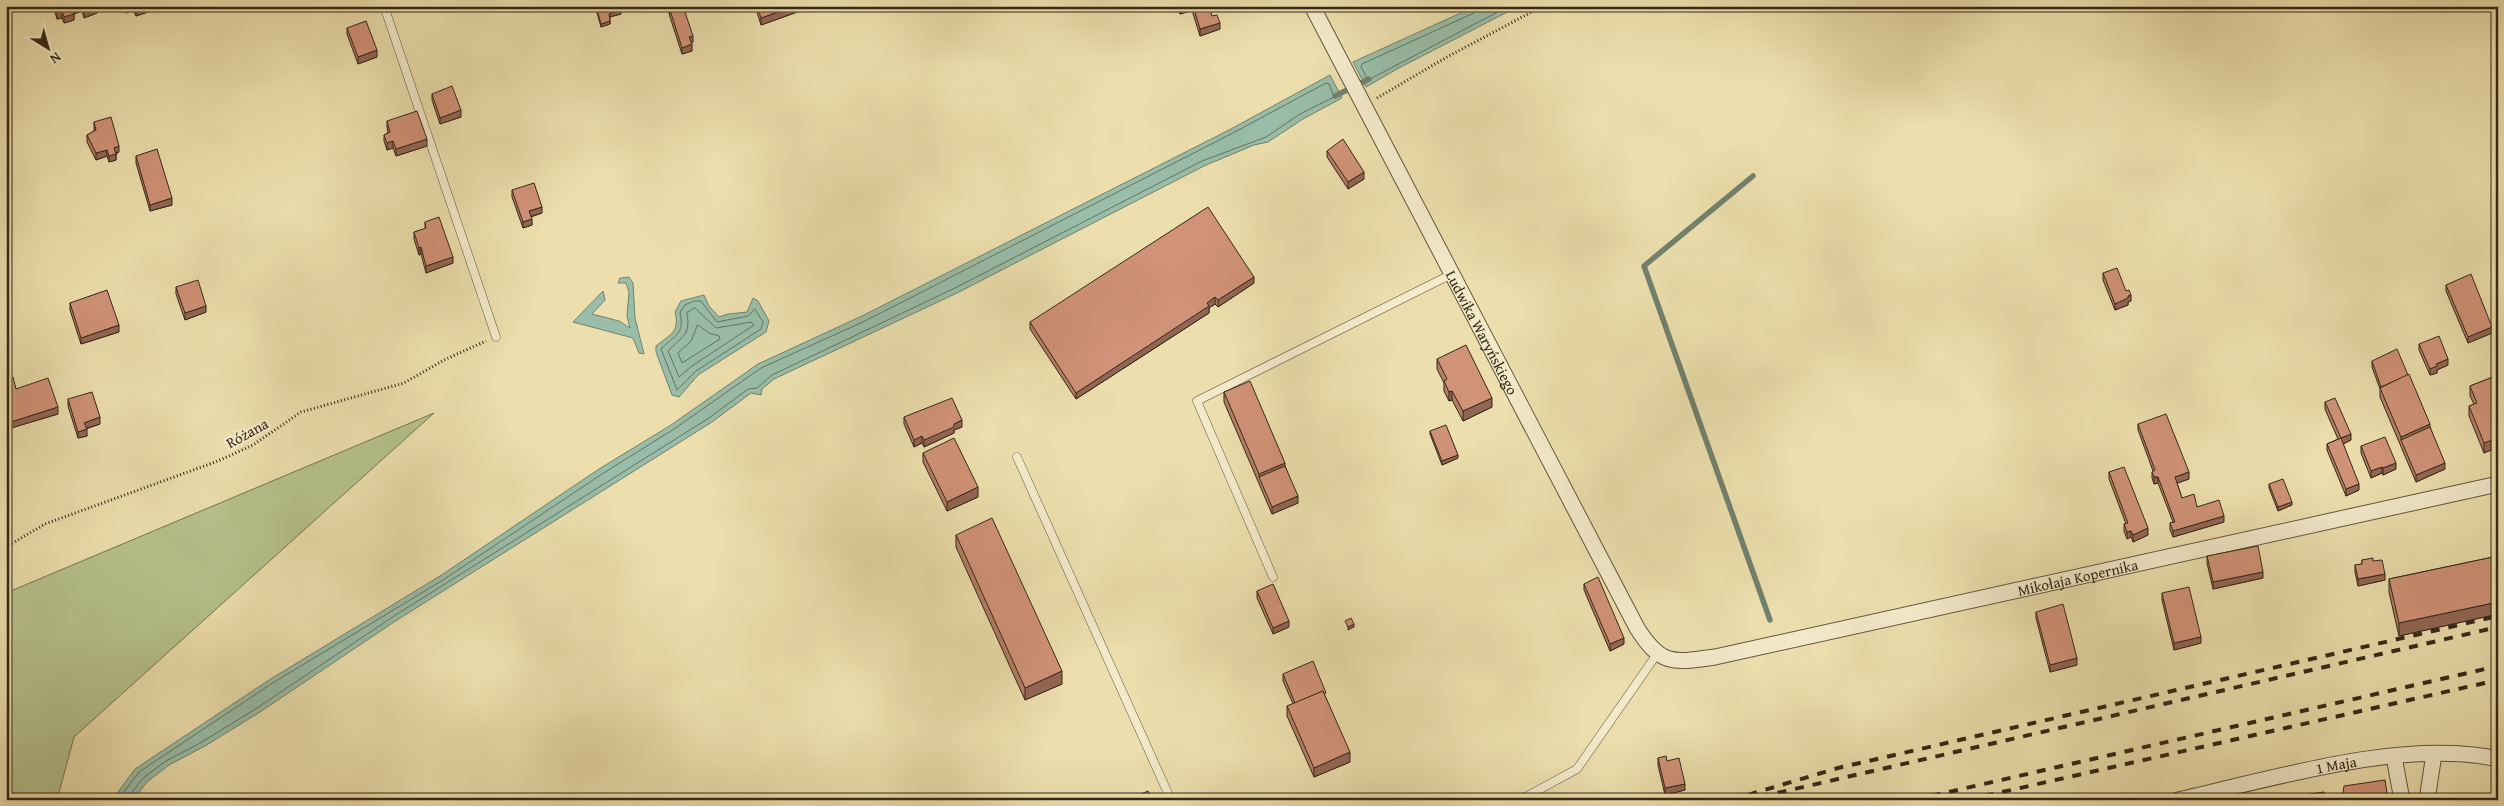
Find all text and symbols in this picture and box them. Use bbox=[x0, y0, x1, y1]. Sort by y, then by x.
north arrow bbox=[22, 22, 72, 72]
text: N bbox=[46, 48, 66, 70]
street label: Ludwika Waryńskiego bbox=[1441, 266, 1524, 398]
street label: Różana bbox=[222, 413, 272, 453]
street label: Mikołaja Kopernika bbox=[2016, 553, 2140, 600]
street label: 1 Maja bbox=[2314, 750, 2358, 778]

